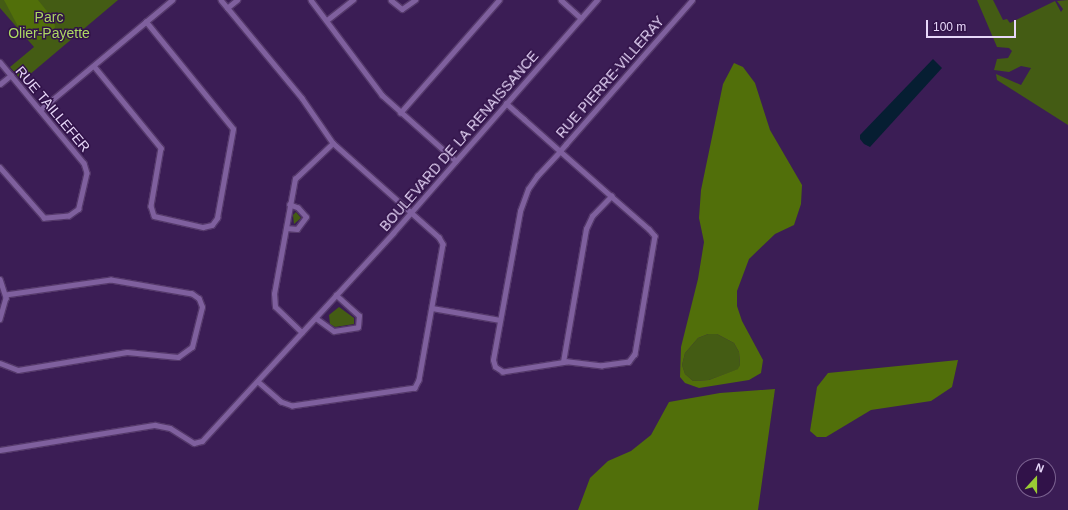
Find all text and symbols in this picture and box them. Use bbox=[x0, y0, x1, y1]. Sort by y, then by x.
park label: Parc Olier-Payette bbox=[8, 9, 90, 42]
scale bar bbox=[928, 12, 1018, 38]
street label: RUE PIERRE-VILLERAY bbox=[552, 13, 668, 141]
text: 100 m bbox=[933, 20, 966, 34]
street label: BOULEVARD DE LA RENAISSANCE bbox=[376, 47, 542, 235]
street label: RUE TAILLEFER bbox=[12, 63, 94, 155]
north arrow bbox=[1016, 458, 1056, 498]
text: N bbox=[1034, 461, 1046, 475]

